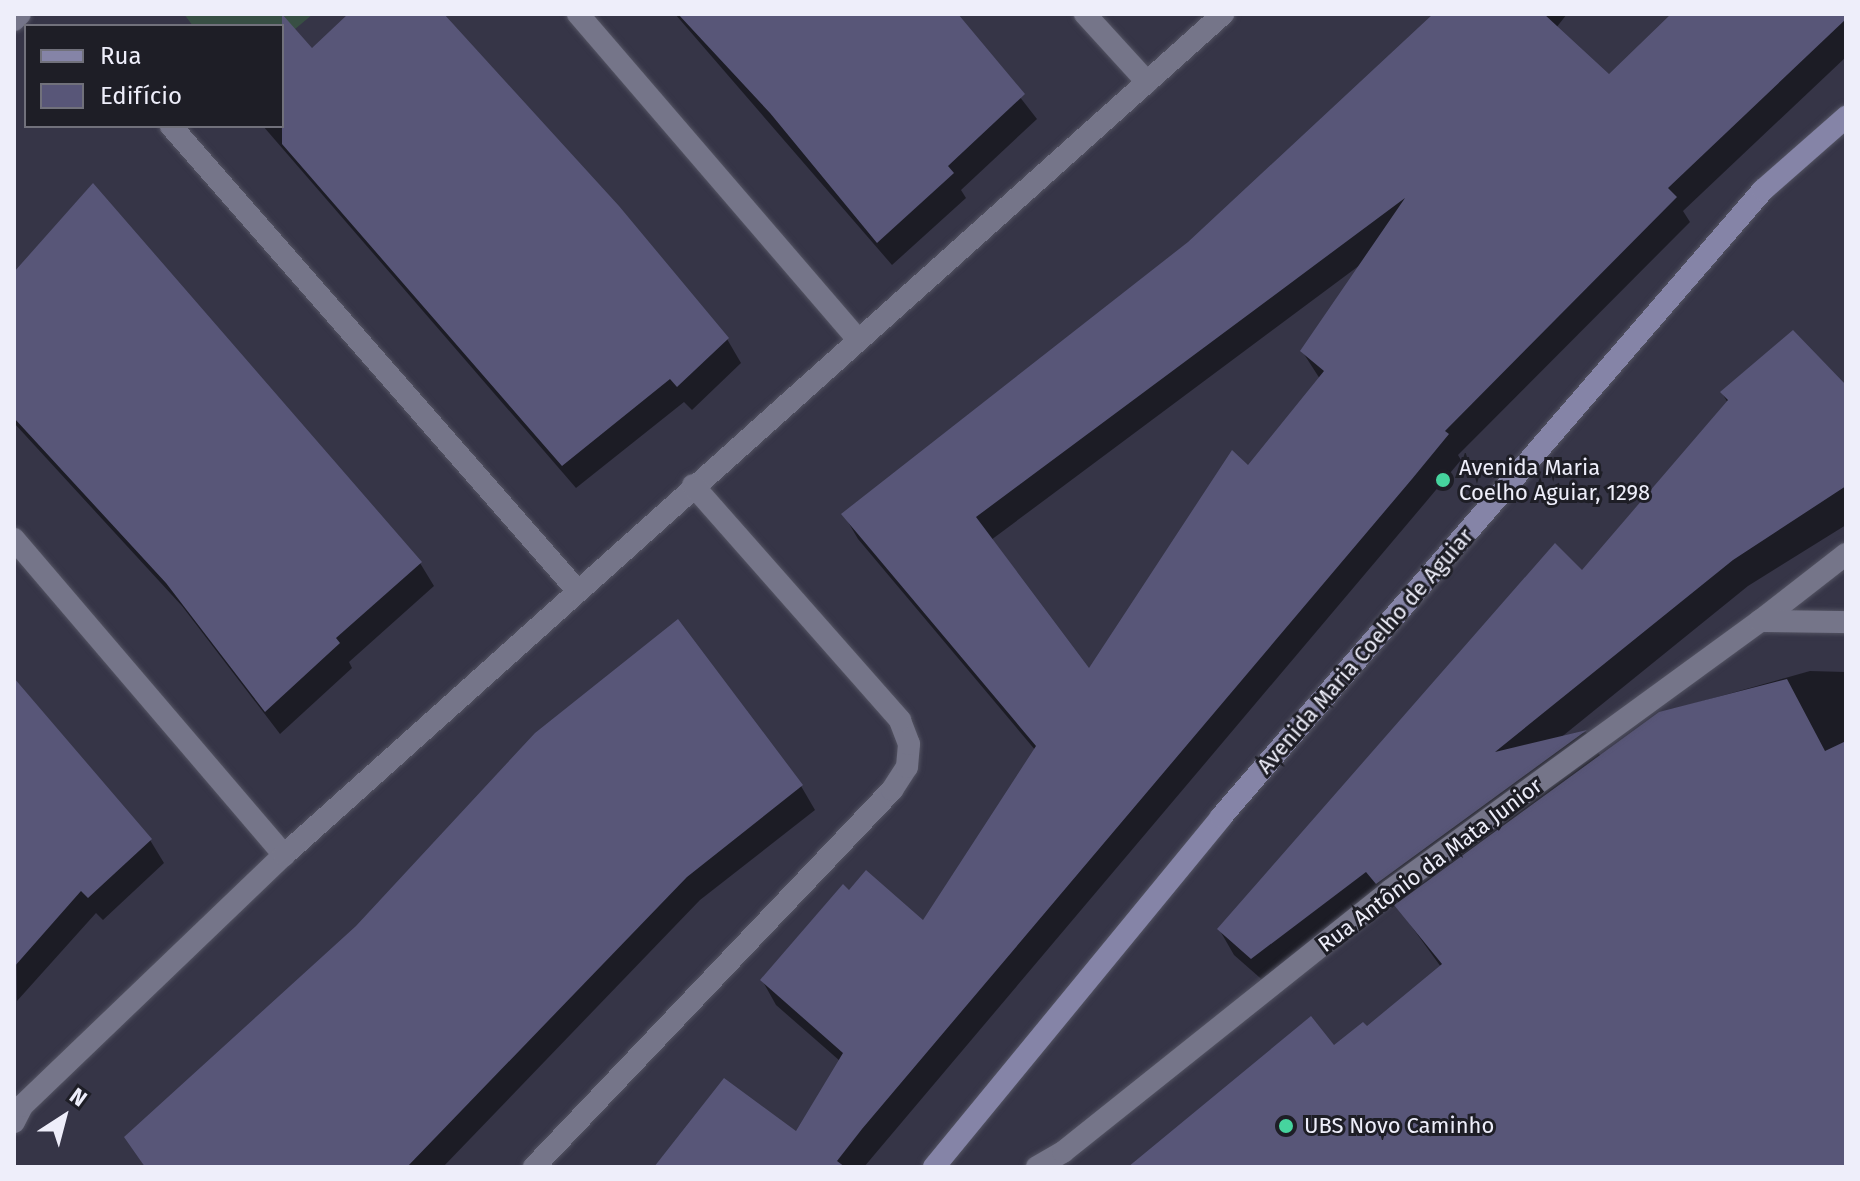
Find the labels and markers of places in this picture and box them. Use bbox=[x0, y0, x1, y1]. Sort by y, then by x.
place label: Avenida Maria Coelho Aguiar, 1298 bbox=[1459, 454, 1650, 506]
marker: Avenida Maria Coelho Aguiar, 1298 bbox=[1434, 471, 1452, 489]
place label: UBS Novo Caminho bbox=[1304, 1113, 1494, 1139]
marker: UBS Novo Caminho bbox=[1275, 1115, 1297, 1137]

